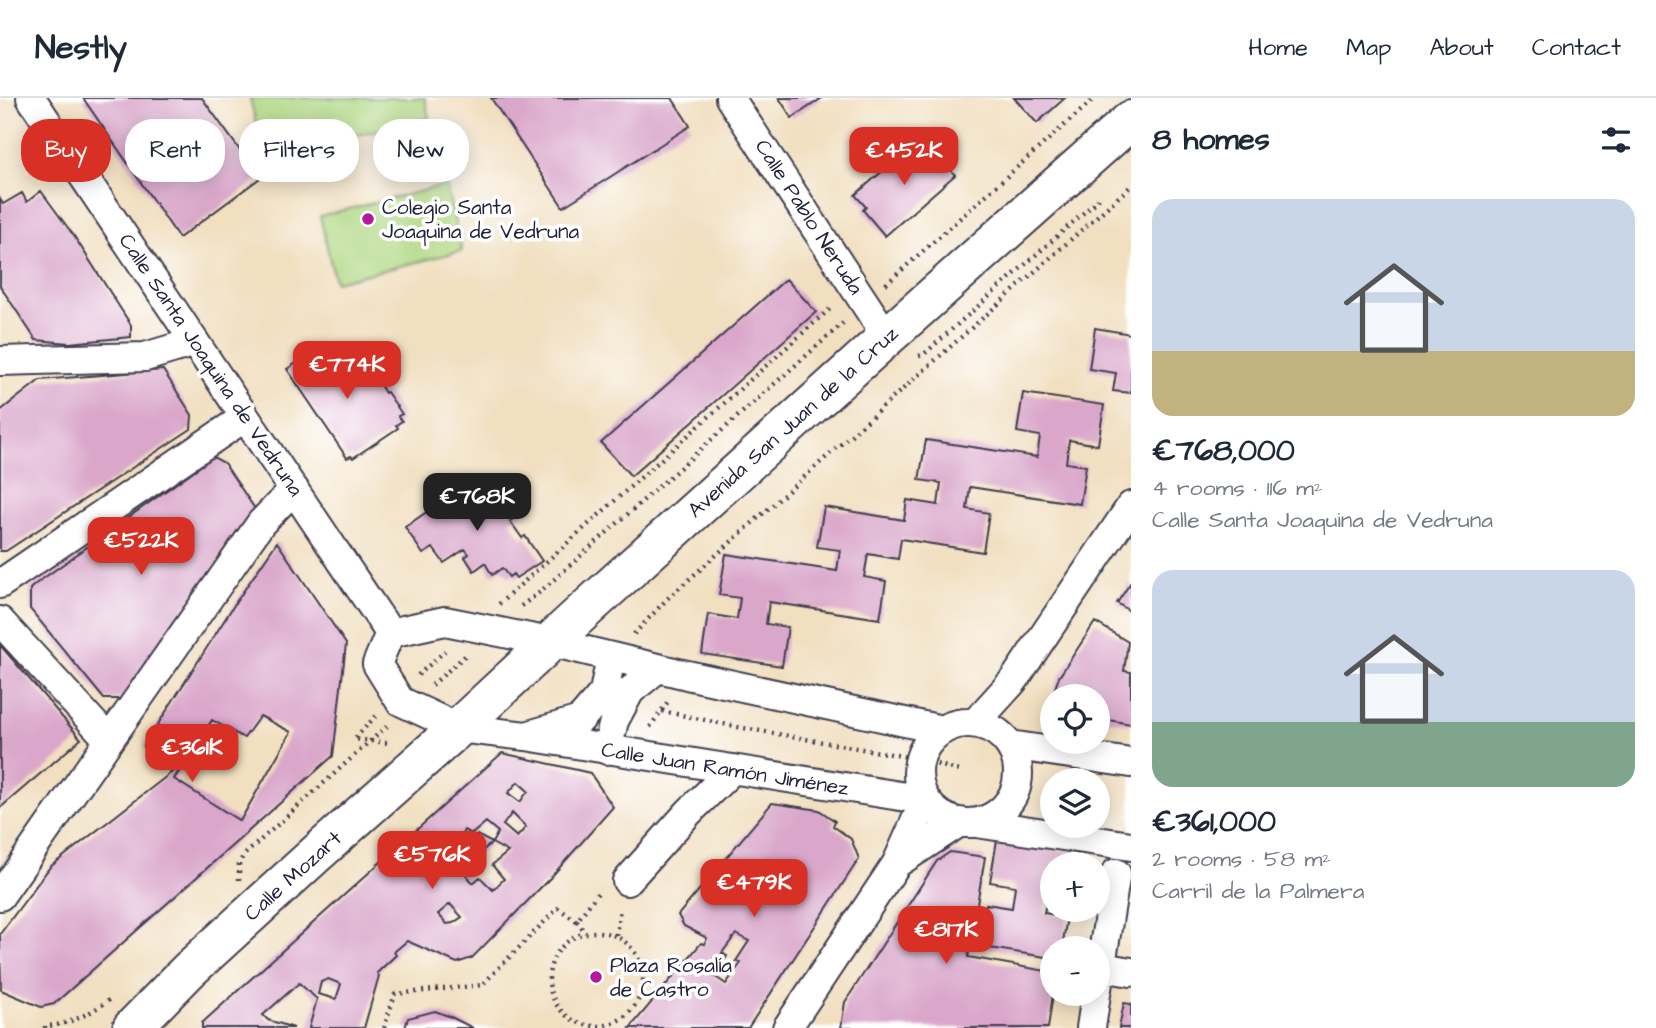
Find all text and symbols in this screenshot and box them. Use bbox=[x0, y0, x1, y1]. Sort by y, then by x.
text: Nestly bbox=[35, 25, 127, 71]
text: Home bbox=[1248, 31, 1308, 65]
text: Map bbox=[1346, 31, 1391, 65]
text: About bbox=[1429, 31, 1494, 65]
text: Contact bbox=[1532, 31, 1621, 65]
chip: Buy bbox=[21, 119, 111, 182]
chip: Rent bbox=[125, 119, 225, 182]
chip: Filters bbox=[239, 119, 359, 182]
chip: New bbox=[373, 119, 469, 182]
text: 8 homes bbox=[1152, 119, 1270, 161]
icon: filters bbox=[1597, 121, 1635, 159]
pin: €452K bbox=[855, 127, 953, 187]
street label: Calle Pablo Neruda bbox=[748, 134, 870, 300]
text: €452K bbox=[865, 134, 943, 166]
place label: Colegio Santa Joaquina de Vedruna bbox=[382, 193, 579, 246]
marker: Colegio Santa Joaquina de Vedruna bbox=[360, 211, 376, 227]
street label: Calle Santa Joaquina de Vedruna bbox=[112, 228, 310, 502]
icon: home bbox=[1331, 245, 1457, 371]
street label: Avenida San Juan de la Cruz bbox=[681, 319, 905, 524]
pin: €774K bbox=[298, 342, 396, 401]
text: €774K bbox=[309, 348, 385, 380]
text: €768,000 bbox=[1152, 430, 1295, 472]
text: 4 rooms · 116 m² bbox=[1152, 472, 1323, 504]
pin: €768K bbox=[428, 474, 526, 533]
text: €768K bbox=[439, 480, 515, 512]
text: Calle Santa Joaquina de Vedruna bbox=[1152, 504, 1493, 536]
pin: €522K bbox=[92, 518, 190, 577]
text: €522K bbox=[104, 524, 178, 556]
icon: home bbox=[1331, 616, 1457, 742]
map controls bbox=[1040, 684, 1110, 1006]
button: locate bbox=[1040, 684, 1110, 754]
pin: €361K bbox=[143, 724, 241, 784]
text: €361K bbox=[161, 731, 223, 763]
street label: Calle Juan Ramón Jiménez bbox=[599, 735, 851, 803]
button: layers bbox=[1040, 768, 1110, 838]
text: €361,000 bbox=[1152, 801, 1276, 843]
street label: Calle Mozart bbox=[238, 824, 349, 928]
pin: €576K bbox=[383, 832, 481, 891]
text: €576K bbox=[393, 838, 471, 870]
text: 2 rooms · 58 m² bbox=[1152, 843, 1331, 875]
button: + bbox=[1040, 852, 1110, 922]
pin: €479K bbox=[705, 860, 803, 919]
text: €479K bbox=[716, 866, 792, 898]
text: Carril de la Palmera bbox=[1152, 875, 1364, 907]
pin: €817K bbox=[897, 906, 995, 966]
text: €817K bbox=[914, 913, 978, 945]
button: − bbox=[1040, 936, 1110, 1006]
place label: Plaza Rosalía de Castro bbox=[610, 951, 732, 1004]
marker: Plaza Rosalía de Castro bbox=[588, 969, 604, 985]

